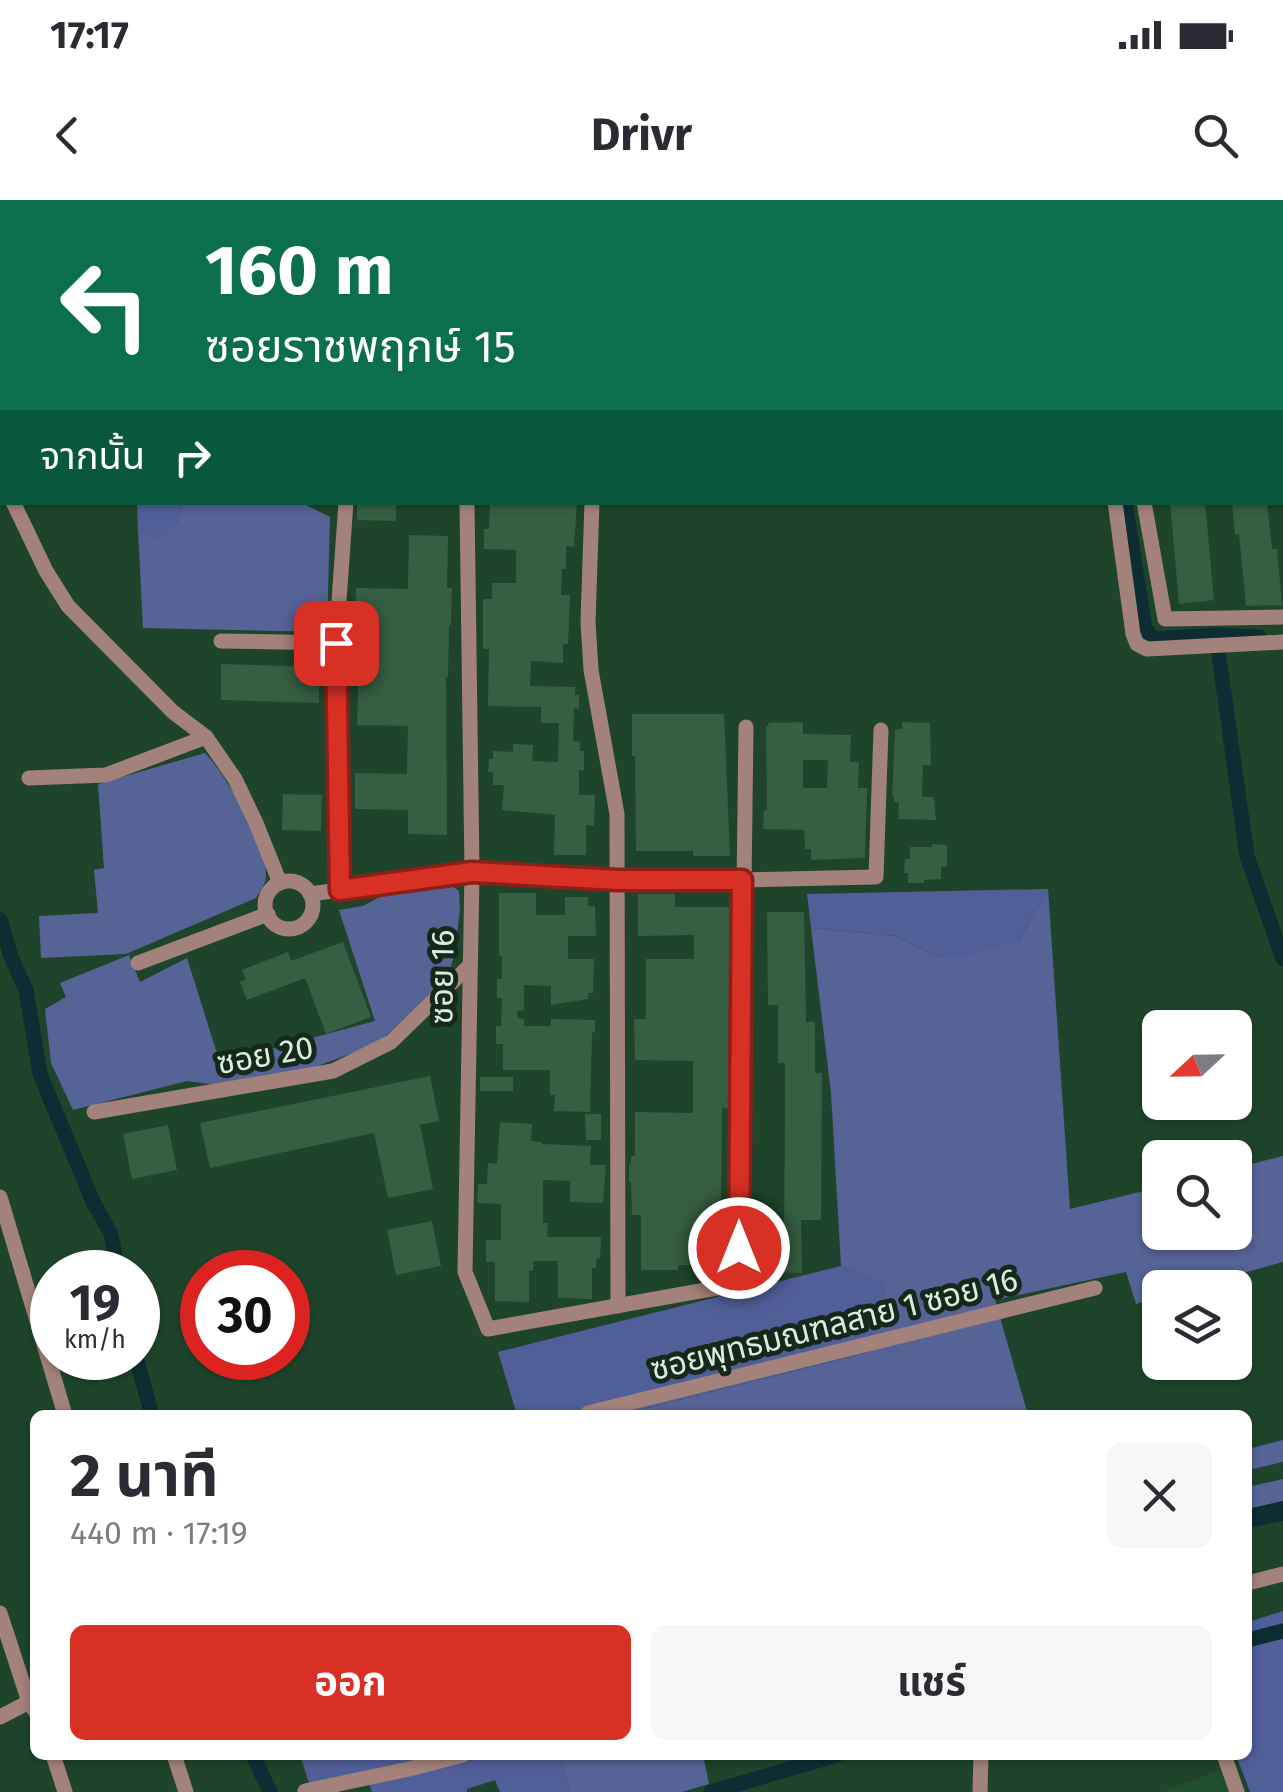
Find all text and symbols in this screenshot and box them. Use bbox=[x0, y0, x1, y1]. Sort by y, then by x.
text: 17:17 bbox=[50, 12, 129, 58]
icon: back bbox=[40, 108, 95, 163]
text: Drivr bbox=[591, 108, 692, 162]
icon: search bbox=[1188, 108, 1243, 163]
text: 160 m bbox=[205, 229, 394, 313]
icon: left bbox=[40, 240, 170, 370]
text: ซอยราชพฤกษ์ 15 bbox=[205, 320, 516, 374]
icon: right bbox=[165, 430, 220, 485]
text: จากนั้น bbox=[40, 433, 145, 479]
pin bbox=[294, 601, 379, 686]
icon: arrive bbox=[309, 616, 364, 671]
street label: ซอย 16 bbox=[422, 929, 462, 1025]
north arrow bbox=[1142, 1010, 1252, 1120]
map controls bbox=[1142, 1010, 1252, 1380]
street label: ซอย 20 bbox=[214, 1028, 316, 1082]
button: search bbox=[1142, 1140, 1252, 1250]
position arrow bbox=[687, 1196, 791, 1300]
speed limit sign: 30 bbox=[180, 1250, 310, 1380]
street label: ซอยพุทธมณฑลสาย 1 ซอย 16 bbox=[646, 1260, 1022, 1388]
button: layers bbox=[1142, 1270, 1252, 1380]
text: 19 bbox=[69, 1273, 121, 1333]
text: km/h bbox=[64, 1325, 126, 1355]
text: 2 นาที bbox=[70, 1440, 219, 1512]
button: close bbox=[1107, 1443, 1212, 1548]
text: 440 m · 17:19 bbox=[70, 1514, 248, 1552]
button: ออก bbox=[70, 1625, 631, 1740]
button: แชร์ bbox=[651, 1625, 1212, 1740]

